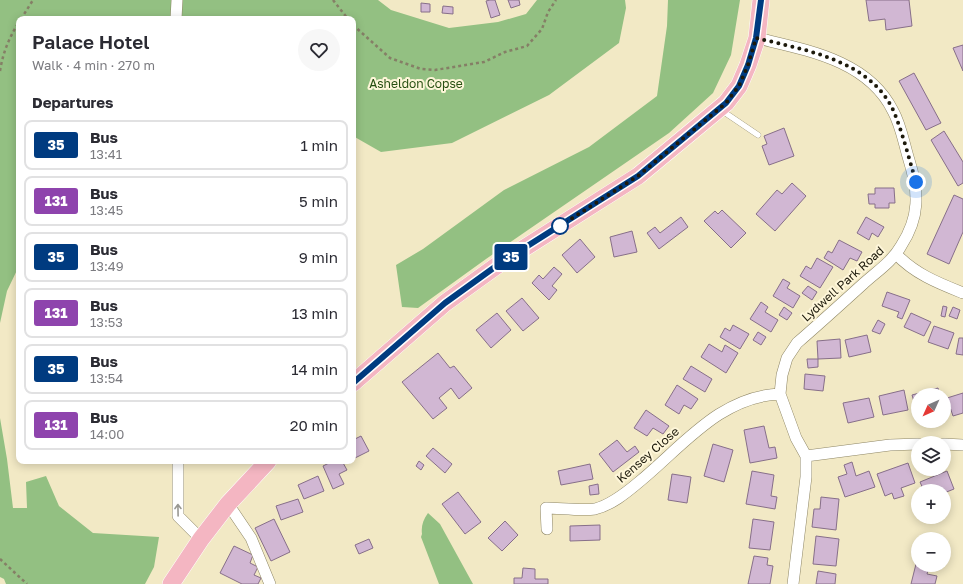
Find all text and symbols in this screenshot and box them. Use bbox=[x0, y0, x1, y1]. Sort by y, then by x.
button: heart bbox=[298, 29, 340, 71]
text: Palace Hotel bbox=[32, 30, 150, 53]
text: Walk · 4 min · 270 m bbox=[32, 57, 155, 73]
park label: Asheldon Copse bbox=[369, 76, 463, 91]
text: Departures bbox=[32, 93, 113, 111]
text: Bus bbox=[90, 128, 118, 146]
text: 35 bbox=[47, 136, 65, 153]
text: 1 min bbox=[300, 136, 338, 154]
text: 13:41 bbox=[90, 146, 122, 162]
your location bbox=[906, 172, 926, 192]
text: Bus bbox=[90, 184, 118, 202]
text: 131 bbox=[45, 192, 67, 209]
text: 5 min bbox=[299, 192, 338, 210]
text: 13:45 bbox=[90, 202, 123, 218]
unlabelled marker bbox=[551, 217, 569, 235]
text: Bus bbox=[90, 240, 118, 258]
street label: Lydwell Park Road bbox=[798, 243, 887, 324]
line badge: 35 bbox=[493, 244, 529, 270]
text: 35 bbox=[47, 248, 65, 265]
text: 9 min bbox=[299, 248, 338, 266]
text: 35 bbox=[502, 248, 520, 265]
text: 13:49 bbox=[90, 258, 124, 274]
text: Bus bbox=[90, 296, 118, 314]
text: 131 bbox=[45, 304, 67, 321]
text: 13 min bbox=[292, 304, 338, 322]
text: 13:53 bbox=[90, 314, 123, 330]
text: Bus bbox=[90, 352, 118, 370]
text: 35 bbox=[47, 360, 65, 377]
text: 14 min bbox=[291, 360, 338, 378]
text: 13:54 bbox=[90, 370, 123, 386]
north arrow bbox=[911, 388, 951, 428]
map controls bbox=[911, 388, 951, 572]
text: Bus bbox=[90, 408, 118, 426]
text: 131 bbox=[45, 416, 67, 433]
text: 20 min bbox=[290, 416, 338, 434]
street label: Kensey Close bbox=[613, 423, 682, 486]
text: 14:00 bbox=[90, 426, 124, 442]
button: layers bbox=[911, 436, 951, 476]
button: + bbox=[911, 484, 951, 524]
one-way arrow bbox=[174, 503, 182, 516]
button: − bbox=[911, 532, 951, 572]

